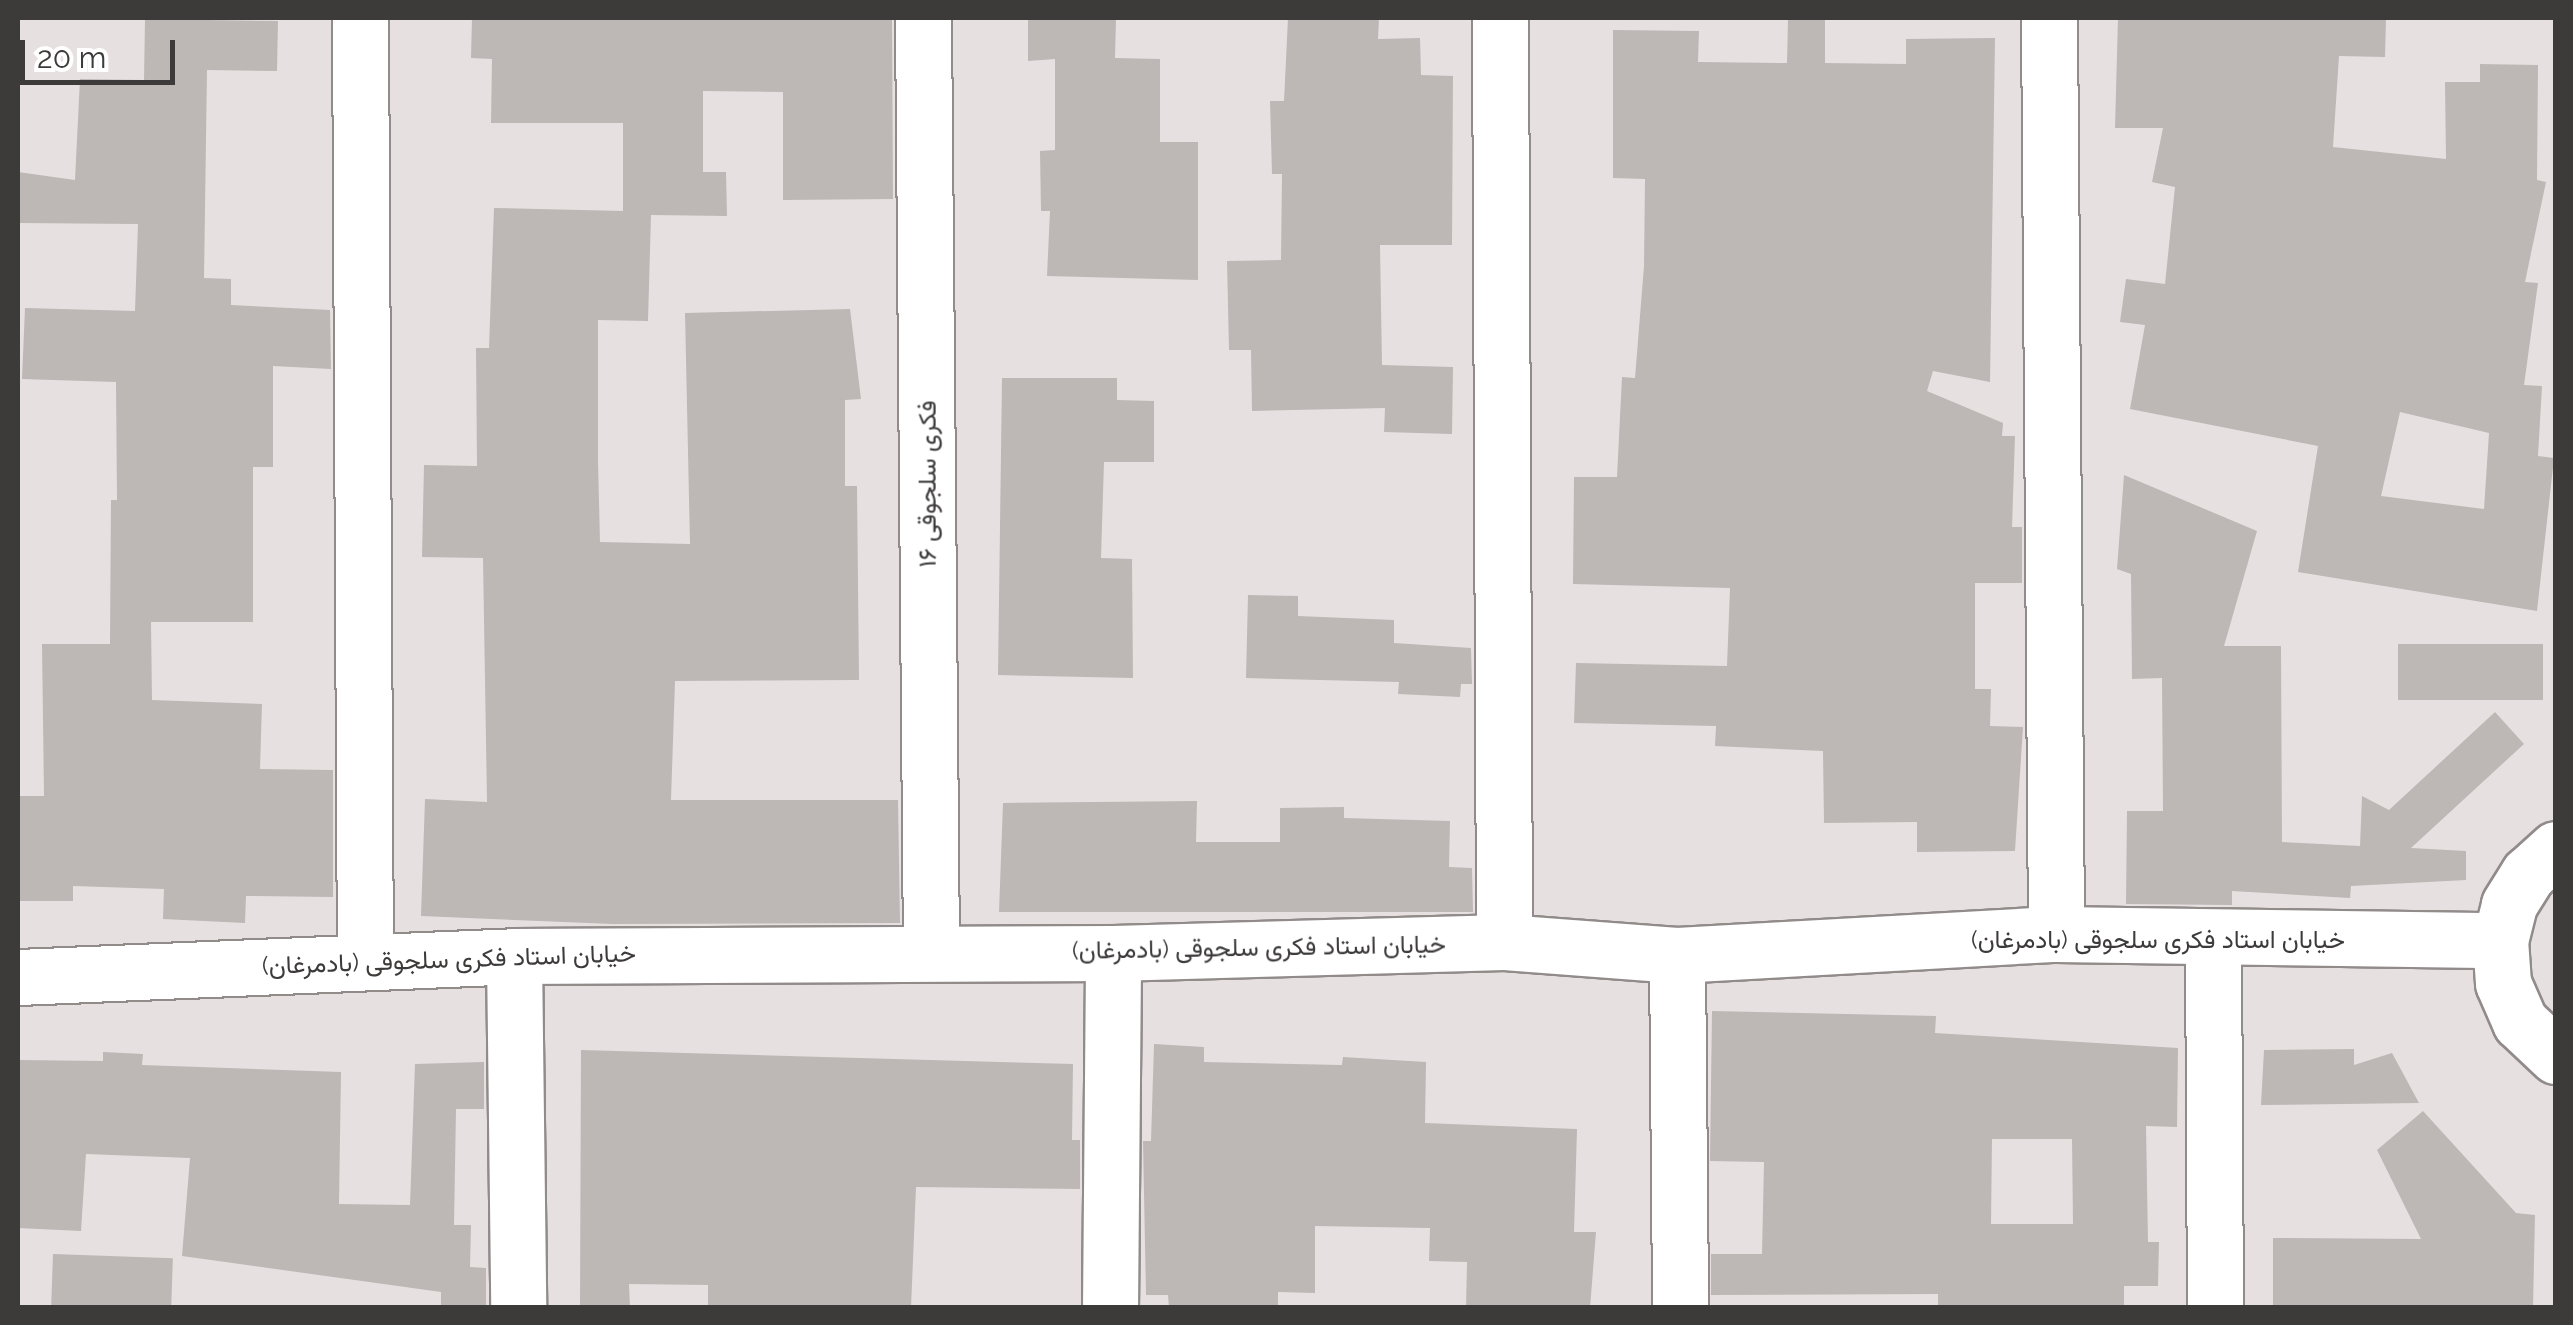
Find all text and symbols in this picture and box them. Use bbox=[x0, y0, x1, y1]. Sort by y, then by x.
scale bar bbox=[25, 20, 180, 82]
text: 20 m bbox=[37, 40, 106, 75]
street label: فکری سلجوقی ۱۶ bbox=[912, 400, 942, 568]
street label: خیابان استاد فکری سلجوقی (بادمرغان) bbox=[1971, 924, 2345, 954]
street label: خیابان استاد فکری سلجوقی (بادمرغان) bbox=[1072, 929, 1446, 965]
street label: خیابان استاد فکری سلجوقی (بادمرغان) bbox=[262, 937, 636, 981]

